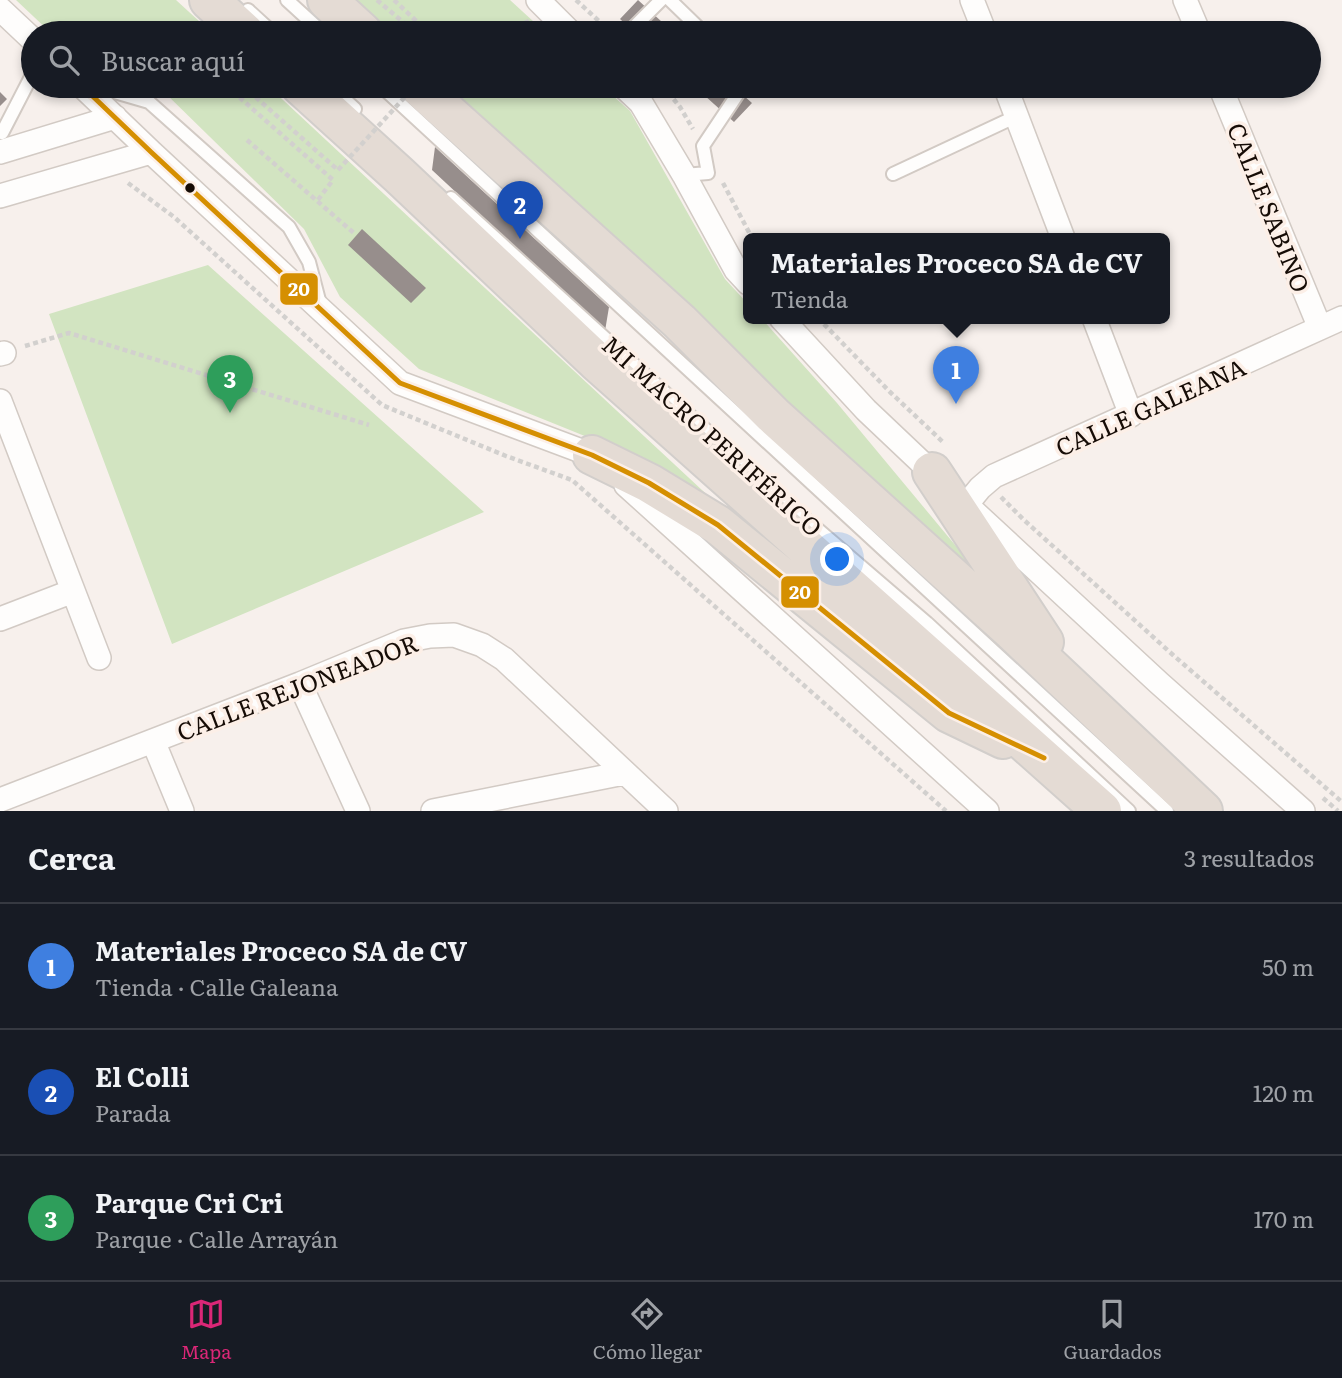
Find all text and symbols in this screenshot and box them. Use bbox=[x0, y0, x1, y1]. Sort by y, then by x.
search box bbox=[21, 21, 1321, 98]
text: Buscar aquí bbox=[101, 40, 245, 79]
icon: search bbox=[45, 41, 83, 79]
street label: CALLE SABINO bbox=[1220, 117, 1320, 297]
unlabelled marker bbox=[183, 181, 197, 195]
pin: 2 bbox=[497, 181, 543, 239]
popup bbox=[743, 233, 1170, 324]
text: Materiales Proceco SA de CV bbox=[770, 242, 1143, 281]
line badge: 20 bbox=[279, 272, 319, 306]
text: 20 bbox=[288, 274, 310, 302]
text: Tienda bbox=[770, 281, 848, 315]
street label: MI MACRO PERIFÉRICO bbox=[595, 327, 831, 543]
pin: 1 bbox=[933, 346, 979, 404]
street label: CALLE GALEANA bbox=[1049, 348, 1251, 464]
pin: 3 bbox=[207, 355, 253, 413]
your location bbox=[820, 542, 854, 576]
line badge: 20 bbox=[780, 575, 820, 609]
text: 20 bbox=[789, 577, 811, 605]
street label: CALLE REJONEADOR bbox=[171, 624, 423, 748]
text: Cerca bbox=[28, 835, 115, 879]
text: 3 resultados bbox=[1184, 840, 1314, 874]
text: Materiales Proceco SA de CV bbox=[95, 930, 467, 969]
text: 1 bbox=[46, 949, 56, 983]
text: 50 m bbox=[1262, 949, 1314, 983]
text: Tienda · Calle Galeana bbox=[95, 969, 338, 1003]
text: El Colli bbox=[95, 1056, 189, 1095]
text: 2 bbox=[45, 1075, 57, 1109]
text: 120 m bbox=[1253, 1075, 1314, 1109]
text: Parada bbox=[95, 1095, 171, 1129]
text: Parque Cri Cri bbox=[95, 1182, 283, 1221]
text: 3 bbox=[45, 1201, 57, 1235]
text: 170 m bbox=[1253, 1201, 1314, 1235]
text: Parque · Calle Arrayán bbox=[95, 1221, 338, 1255]
tab: Mapa bbox=[181, 1295, 231, 1365]
tab: Cómo llegar bbox=[593, 1295, 702, 1365]
tab: Guardados bbox=[1064, 1295, 1161, 1365]

